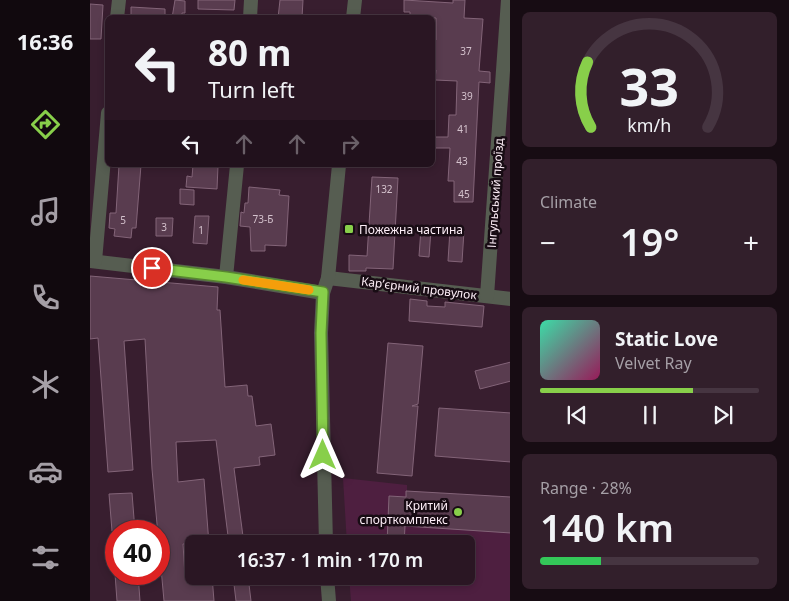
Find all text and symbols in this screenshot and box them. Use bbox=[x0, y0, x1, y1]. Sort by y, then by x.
text: 16:36 bbox=[17, 26, 73, 56]
text: 80 m bbox=[208, 29, 291, 76]
icon: left bbox=[125, 35, 190, 100]
house number: 37 bbox=[460, 44, 472, 58]
text: 33 bbox=[620, 50, 679, 121]
text: Turn left bbox=[208, 74, 295, 104]
house number: 39 bbox=[461, 89, 473, 103]
icon: directions bbox=[28, 107, 63, 142]
text: km/h bbox=[628, 113, 671, 137]
house number: 41 bbox=[457, 122, 469, 136]
icon: left bbox=[177, 130, 205, 158]
icon: ahead bbox=[230, 130, 258, 158]
icon: ahead bbox=[283, 130, 311, 158]
icon: right bbox=[336, 130, 364, 158]
street label: Інгульський проїзд bbox=[483, 137, 507, 248]
house number: 43 bbox=[456, 154, 468, 168]
house number: 132 bbox=[375, 182, 393, 196]
house number: 45 bbox=[458, 187, 470, 201]
text: Climate bbox=[540, 191, 597, 213]
icon: music bbox=[28, 194, 63, 229]
house number: 73-Б bbox=[253, 212, 273, 226]
house number: 5 bbox=[120, 213, 126, 227]
text: 19° bbox=[620, 215, 679, 267]
house number: 3 bbox=[161, 220, 167, 234]
place label: Пожежна частина bbox=[359, 221, 463, 238]
house number: 1 bbox=[198, 223, 204, 237]
marker: Пожежна частина bbox=[343, 223, 355, 235]
text: − bbox=[540, 223, 556, 261]
text: + bbox=[743, 223, 759, 261]
pin bbox=[131, 247, 173, 289]
icon: arrive bbox=[138, 254, 166, 282]
street label: Карʼєрний провулок bbox=[360, 272, 478, 304]
icon: phone bbox=[28, 280, 63, 315]
text: Static Love bbox=[615, 326, 718, 352]
text: Velvet Ray bbox=[615, 352, 692, 374]
icon: climate bbox=[28, 367, 63, 402]
icon: previous bbox=[563, 401, 591, 429]
icon: pause bbox=[636, 401, 664, 429]
icon: next bbox=[709, 401, 737, 429]
position arrow bbox=[296, 428, 348, 480]
icon: car bbox=[28, 454, 63, 489]
text: Range · 28% bbox=[540, 477, 632, 499]
place label: Критий спорткомплекс bbox=[359, 497, 448, 528]
text: 140 km bbox=[540, 501, 674, 553]
marker: Критий спорткомплекс bbox=[452, 506, 464, 518]
speed limit sign: 40 bbox=[105, 520, 170, 585]
icon: filters bbox=[28, 540, 63, 575]
text: 16:37 · 1 min · 170 m bbox=[237, 547, 423, 573]

